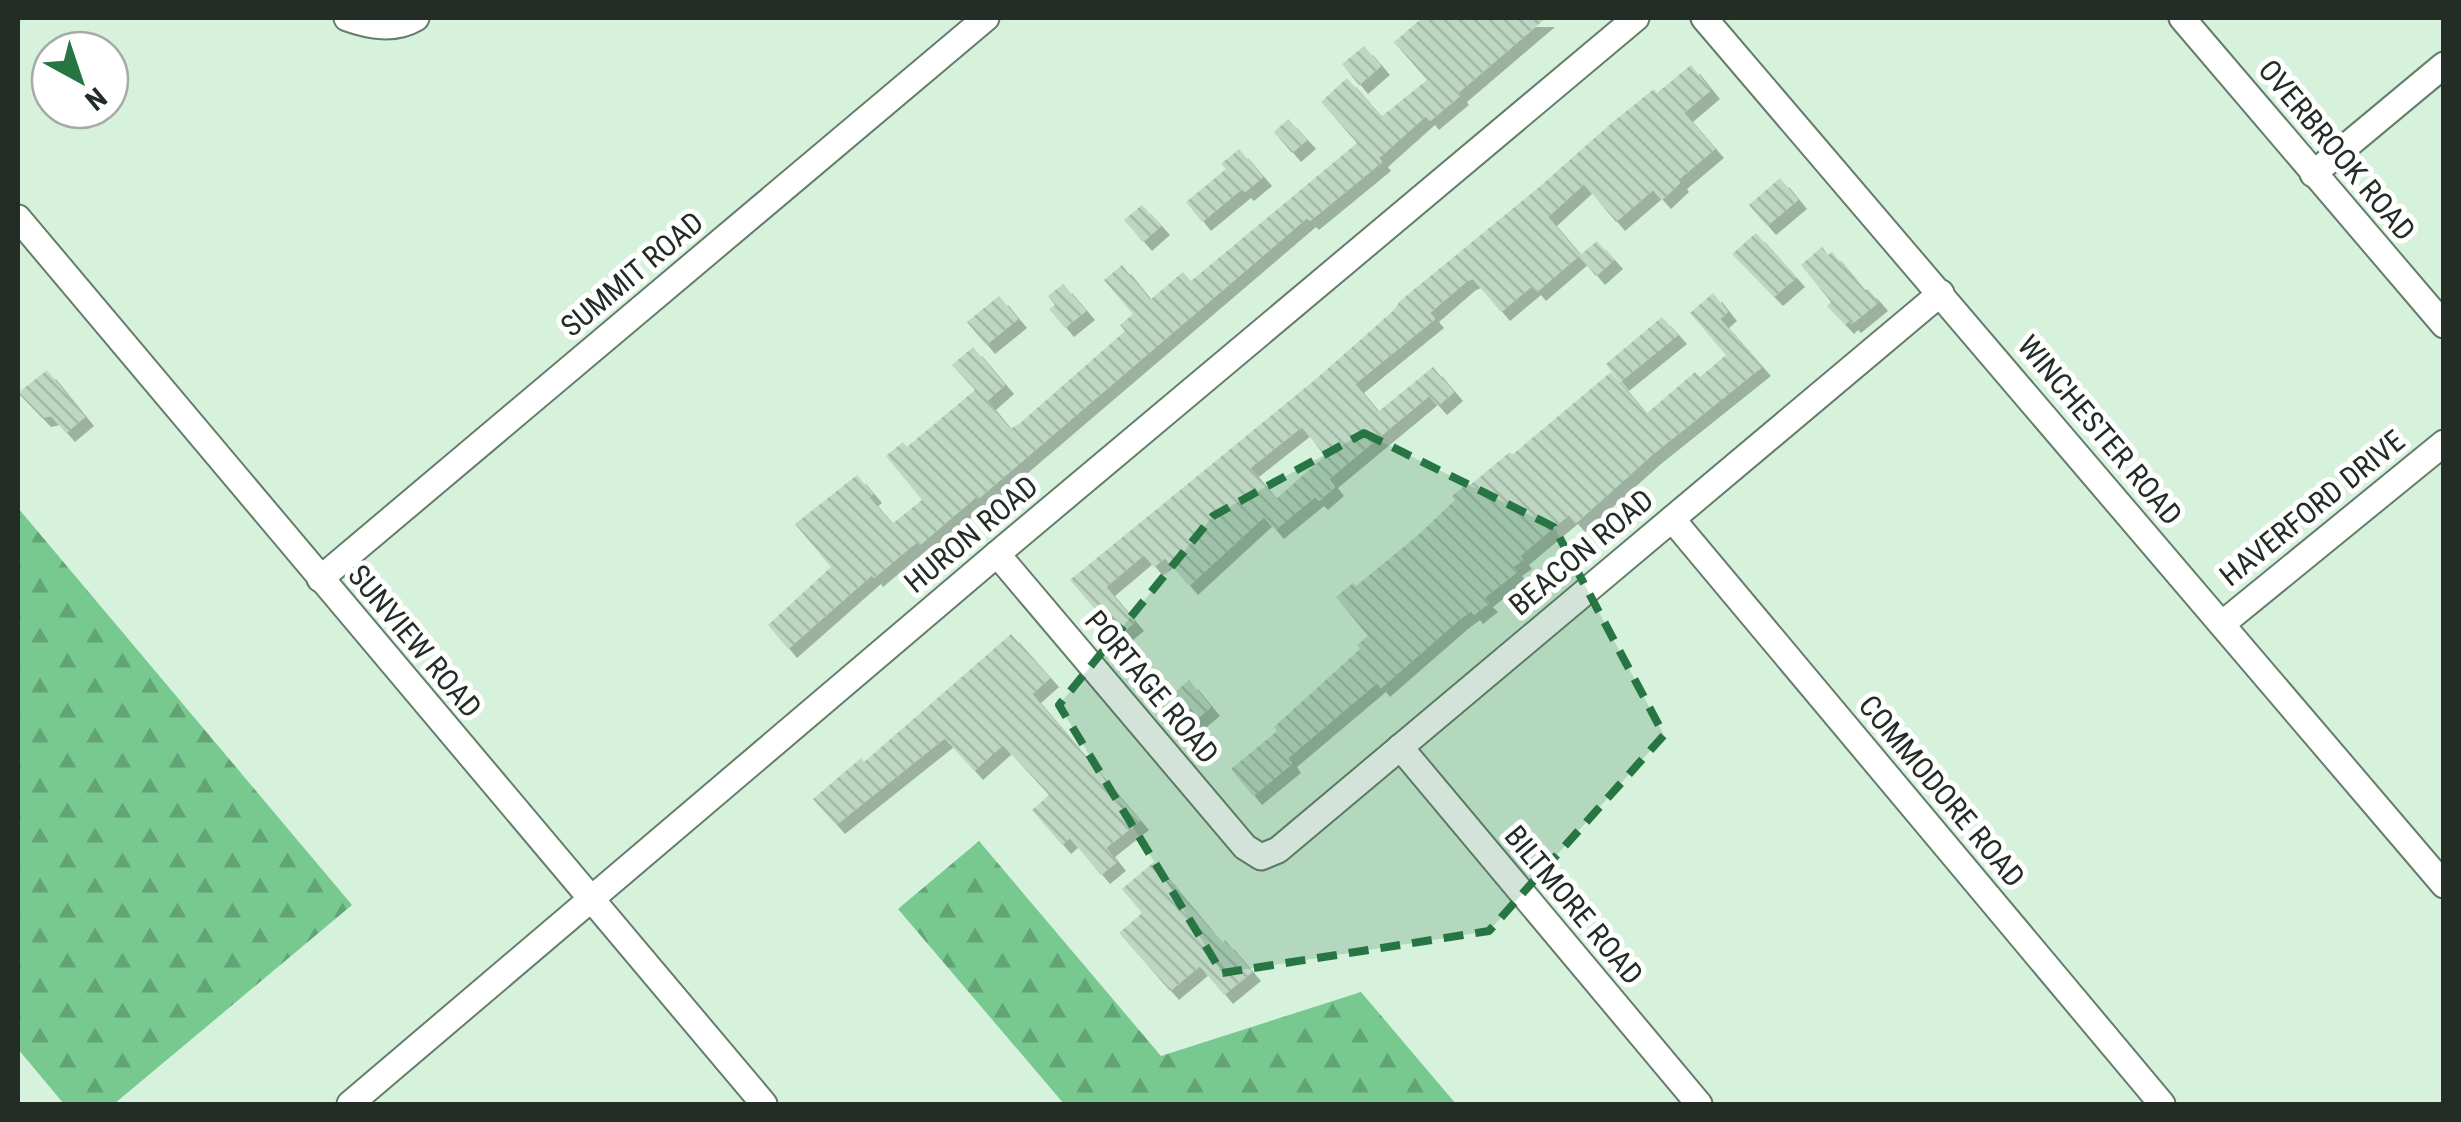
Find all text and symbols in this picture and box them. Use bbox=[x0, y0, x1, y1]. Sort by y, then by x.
north arrow bbox=[30, 30, 130, 130]
street label: OVERBROOK ROAD bbox=[2251, 53, 2423, 247]
text: N bbox=[79, 81, 113, 117]
street label: SUMMIT ROAD bbox=[554, 204, 710, 344]
street label: WINCHESTER ROAD bbox=[2011, 328, 2189, 532]
street label: HAVERFORD DRIVE bbox=[2213, 423, 2411, 593]
street label: HURON ROAD bbox=[897, 468, 1045, 600]
street label: BEACON ROAD bbox=[1502, 482, 1660, 622]
street label: SUNVIEW ROAD bbox=[341, 558, 489, 724]
street label: PORTAGE ROAD bbox=[1078, 604, 1226, 770]
street label: COMMODORE ROAD bbox=[1852, 688, 2032, 894]
street label: BILTMORE ROAD bbox=[1498, 819, 1650, 991]

